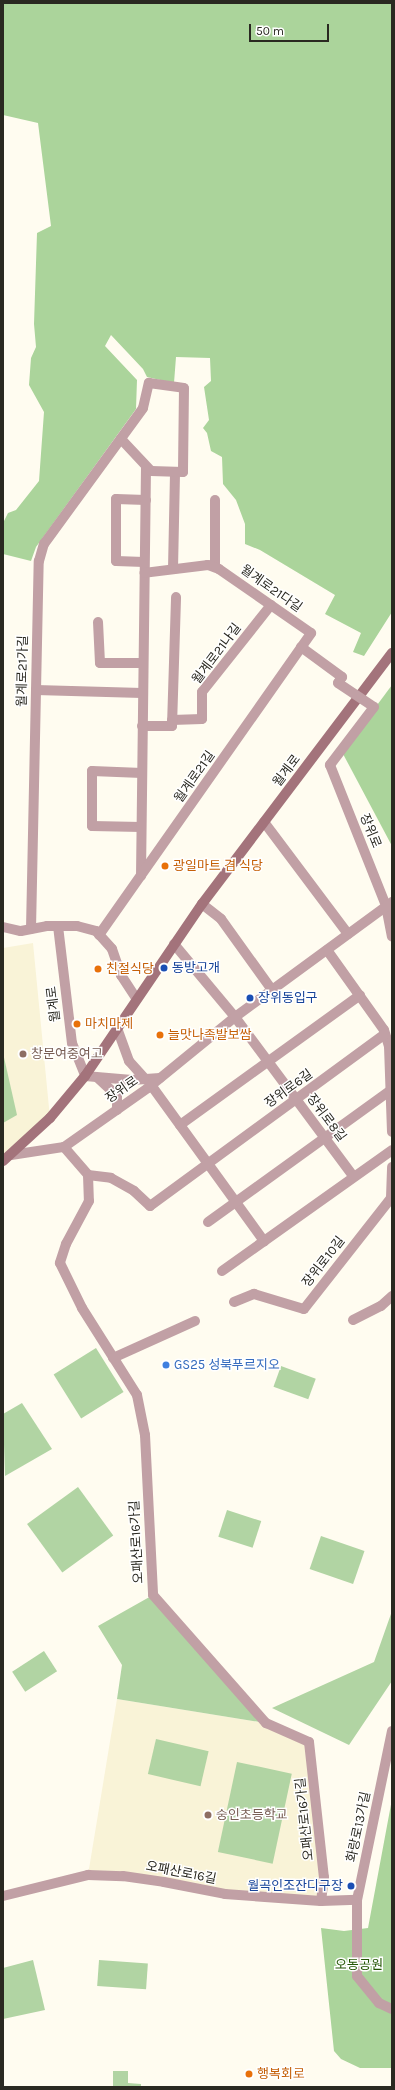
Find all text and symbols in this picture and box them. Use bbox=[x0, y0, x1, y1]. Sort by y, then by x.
scale bar bbox=[251, 16, 331, 42]
text: 50 m bbox=[256, 24, 284, 38]
street label: 월계로21다길 bbox=[237, 562, 305, 616]
street label: 월계로21나길 bbox=[189, 621, 245, 687]
street label: 월계로21가길 bbox=[15, 635, 31, 707]
street label: 월계로21길 bbox=[171, 748, 219, 806]
street label: 월계로 bbox=[270, 752, 304, 790]
street label: 장위로 bbox=[356, 811, 384, 851]
place label: 광일마트 겸 식당 bbox=[173, 858, 263, 874]
marker: 광일마트 겸 식당 bbox=[160, 861, 170, 871]
place label: 동방고개 bbox=[172, 960, 220, 976]
place label: 친절식당 bbox=[106, 961, 154, 977]
marker: 동방고개 bbox=[159, 963, 169, 973]
marker: 친절식당 bbox=[93, 964, 103, 974]
street label: 월계로 bbox=[44, 985, 64, 1023]
place label: 장위동입구 bbox=[258, 990, 318, 1006]
marker: 장위동입구 bbox=[245, 993, 255, 1003]
place label: 마치마제 bbox=[85, 1016, 133, 1032]
marker: 마치마제 bbox=[72, 1019, 82, 1029]
place label: 늘맛나족발보쌈 bbox=[168, 1027, 252, 1043]
marker: 늘맛나족발보쌈 bbox=[155, 1030, 165, 1040]
place label: 창문여중여고 bbox=[31, 1046, 103, 1062]
marker: 창문여중여고 bbox=[18, 1049, 28, 1059]
street label: 장위로6길 bbox=[262, 1066, 316, 1112]
street label: 장위로 bbox=[103, 1073, 141, 1107]
street label: 장위로8길 bbox=[303, 1091, 349, 1145]
street label: 장위로10길 bbox=[299, 1234, 349, 1290]
place label: GS25 성북푸르지오 bbox=[174, 1357, 280, 1373]
marker: GS25 성북푸르지오 bbox=[161, 1360, 171, 1370]
street label: 오패산로16가길 bbox=[127, 1500, 147, 1584]
street label: 오패산로16가길 bbox=[293, 1777, 317, 1861]
street label: 화랑로13가길 bbox=[344, 1790, 374, 1864]
place label: 숭인초등학교 bbox=[216, 1807, 288, 1823]
marker: 숭인초등학교 bbox=[203, 1810, 213, 1820]
street label: 오패산로16길 bbox=[144, 1859, 218, 1887]
place label: 월곡인조잔디구장 bbox=[247, 1878, 343, 1894]
marker: 월곡인조잔디구장 bbox=[346, 1881, 356, 1891]
park label: 오동공원 bbox=[335, 1957, 383, 1973]
place label: 행복회로 bbox=[257, 2066, 305, 2082]
marker: 행복회로 bbox=[244, 2069, 254, 2079]

